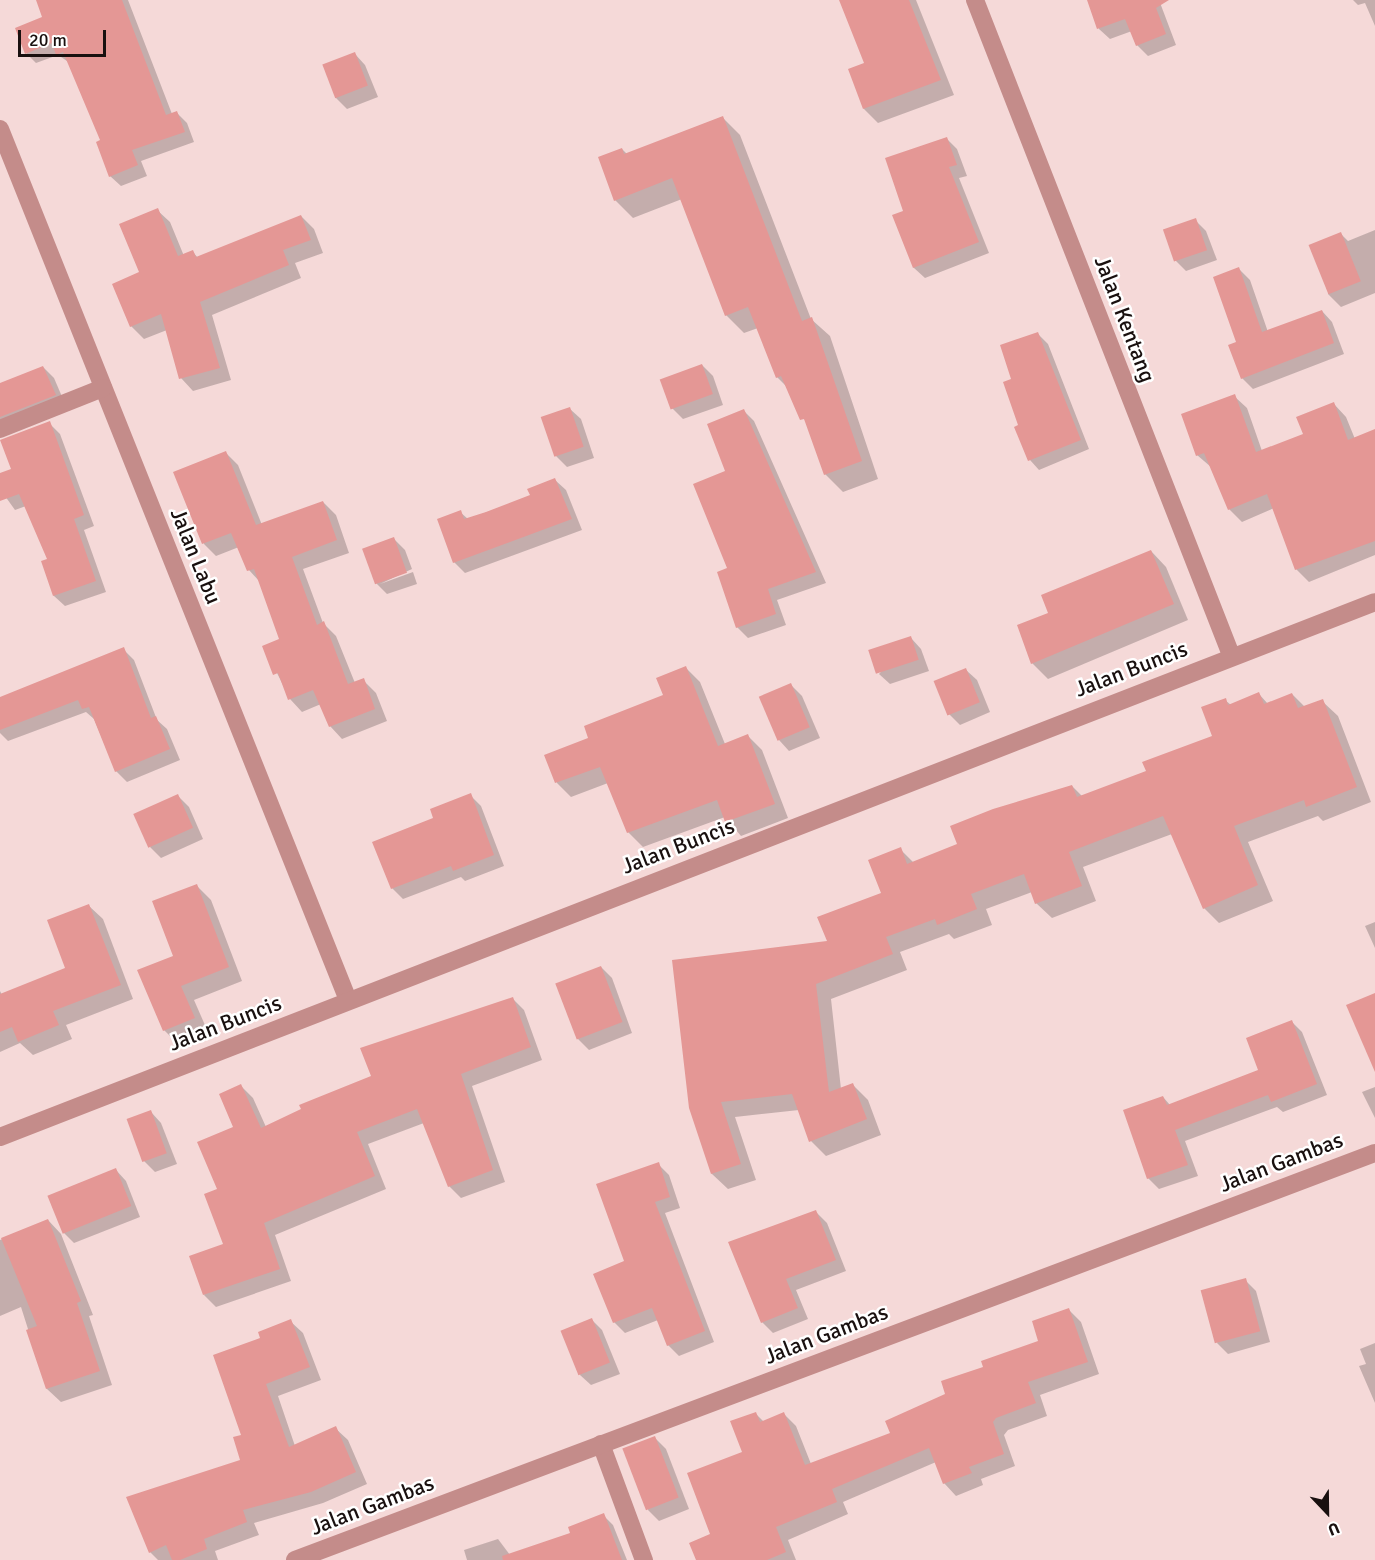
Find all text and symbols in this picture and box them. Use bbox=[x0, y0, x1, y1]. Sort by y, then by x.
scale bar bbox=[21, 18, 110, 56]
text: 20 m bbox=[29, 29, 67, 51]
street label: Jalan Kentang bbox=[1089, 252, 1161, 386]
street label: Jalan Labu bbox=[165, 504, 227, 608]
street label: Jalan Buncis bbox=[1071, 635, 1191, 703]
street label: Jalan Buncis bbox=[618, 812, 738, 880]
street label: Jalan Buncis bbox=[165, 989, 285, 1057]
street label: Jalan Gambas bbox=[1216, 1126, 1346, 1198]
street label: Jalan Gambas bbox=[761, 1298, 891, 1370]
street label: Jalan Gambas bbox=[307, 1469, 437, 1541]
north arrow bbox=[1297, 1482, 1357, 1542]
text: U bbox=[1325, 1517, 1342, 1540]

